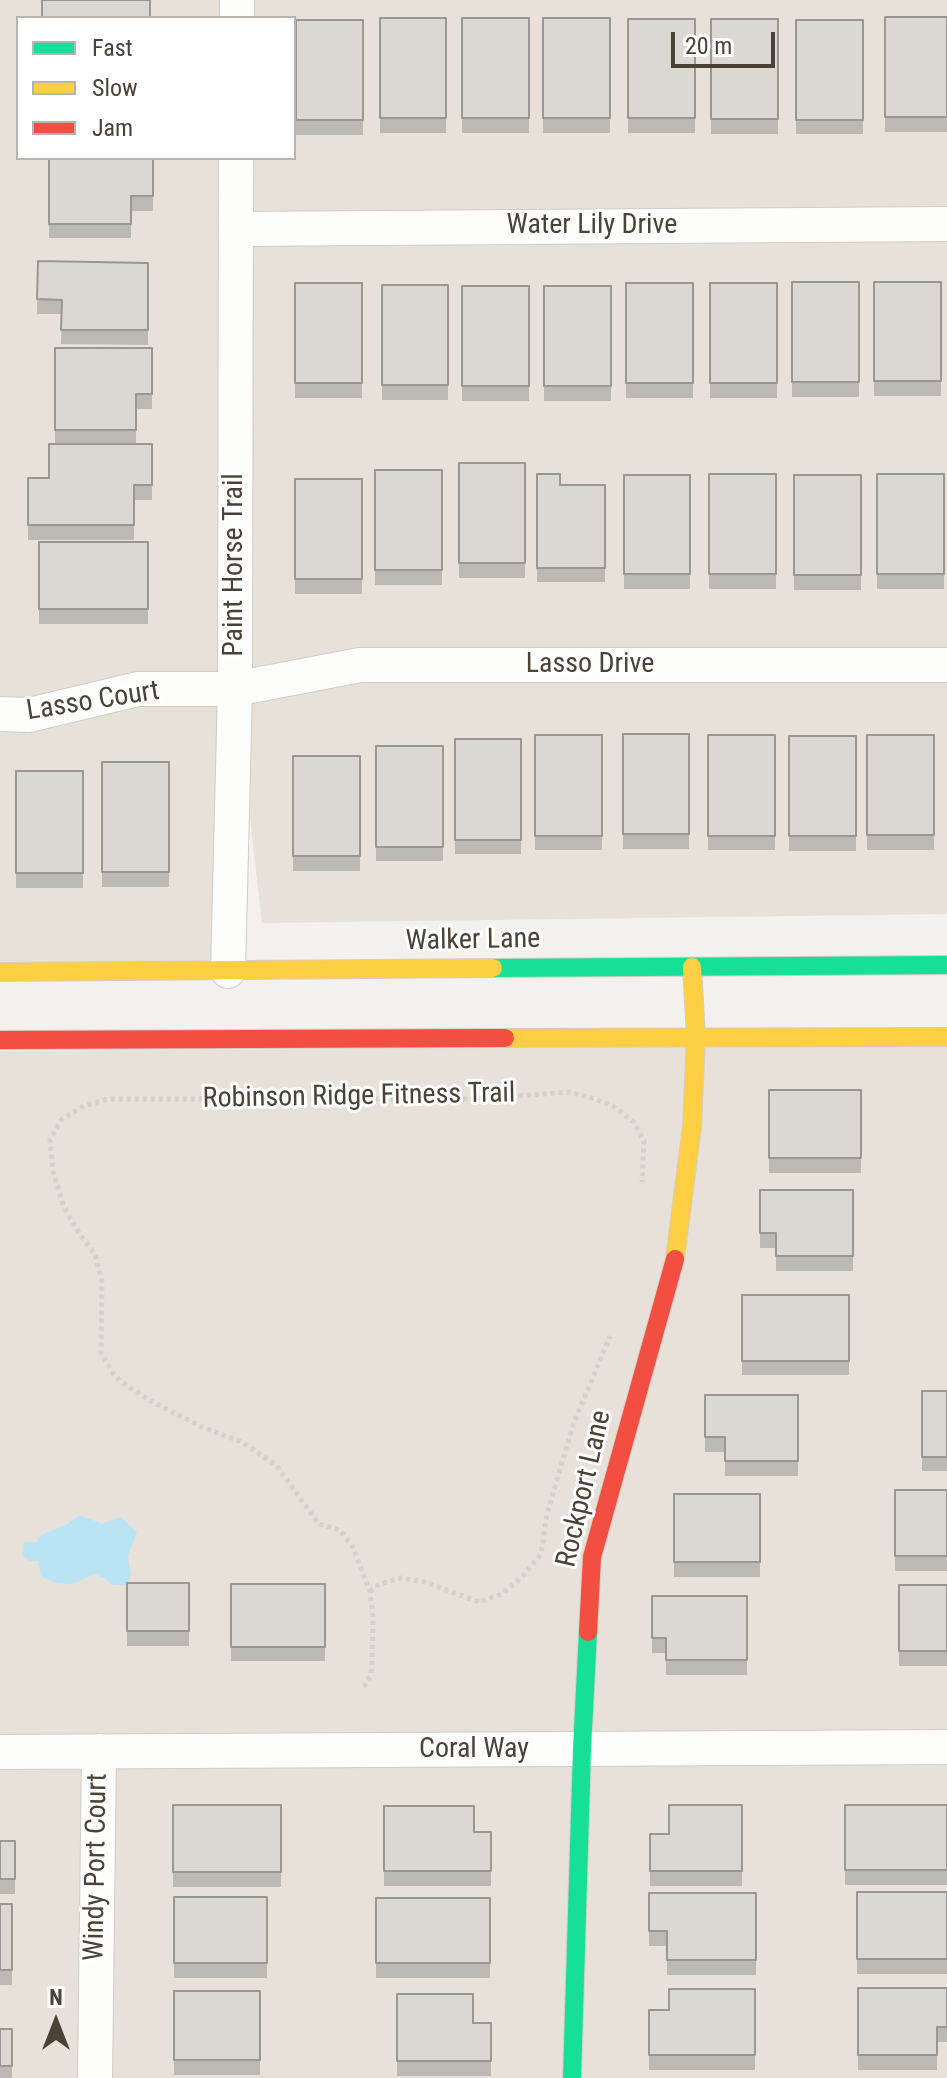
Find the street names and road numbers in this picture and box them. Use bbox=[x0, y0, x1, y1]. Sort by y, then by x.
street label: Water Lily Drive bbox=[507, 209, 677, 243]
street label: Paint Horse Trail bbox=[218, 473, 252, 657]
street label: Lasso Drive bbox=[526, 648, 654, 682]
street label: Lasso Court bbox=[24, 675, 162, 729]
street label: Walker Lane bbox=[405, 923, 541, 959]
street label: Robinson Ridge Fitness Trail bbox=[202, 1077, 516, 1117]
street label: Rockport Lane bbox=[551, 1407, 619, 1571]
street label: Coral Way bbox=[419, 1733, 529, 1767]
street label: Windy Port Court bbox=[79, 1773, 115, 1961]

